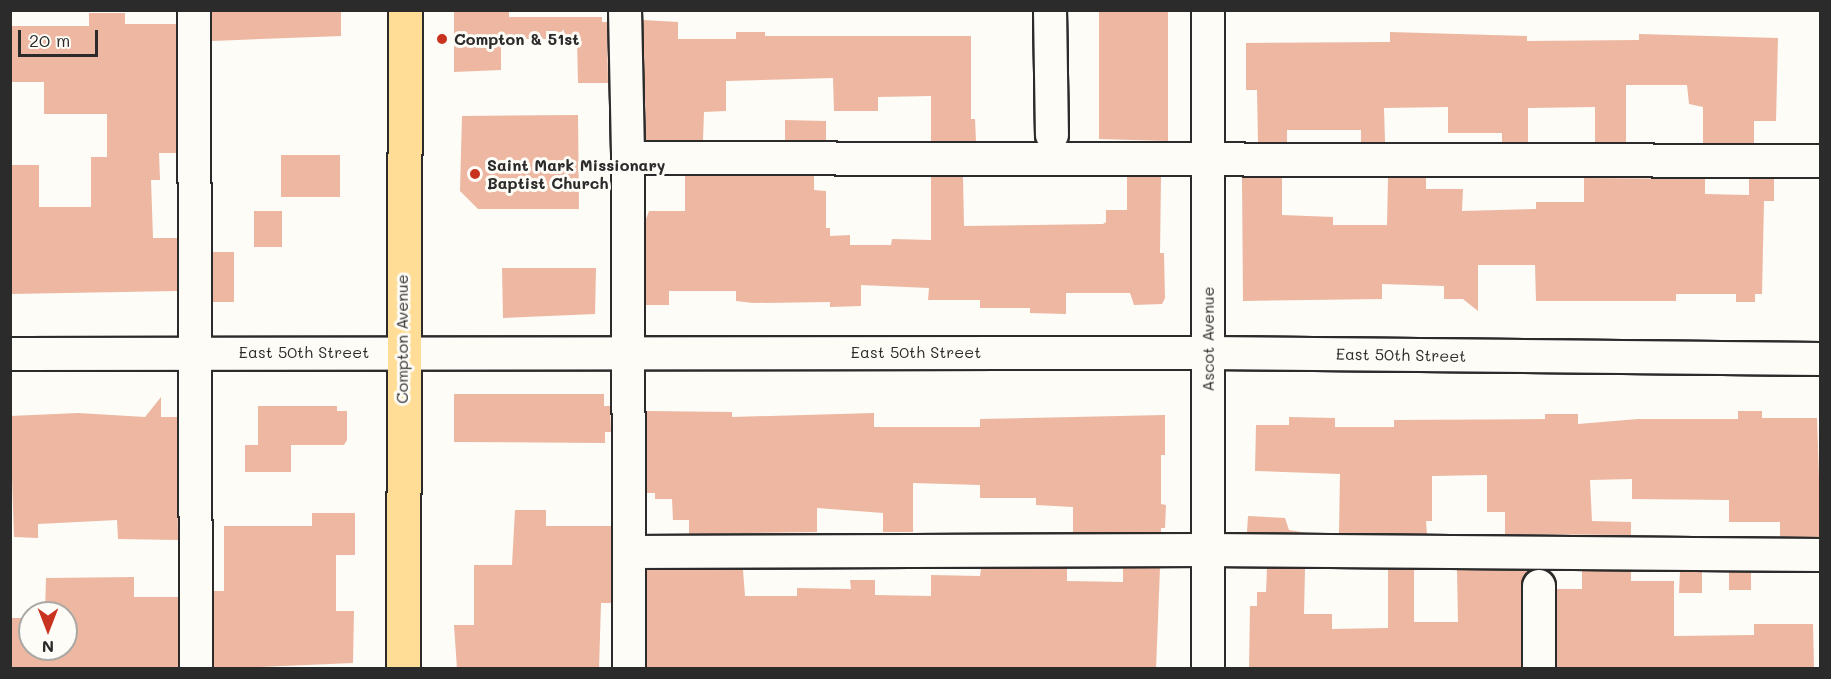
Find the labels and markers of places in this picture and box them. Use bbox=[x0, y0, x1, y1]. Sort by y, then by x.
place label: Compton & 51st bbox=[454, 29, 579, 49]
marker: Compton & 51st bbox=[435, 32, 449, 46]
place label: Saint Mark Missionary Baptist Church bbox=[487, 155, 665, 193]
marker: Saint Mark Missionary Baptist Church bbox=[468, 167, 482, 181]

